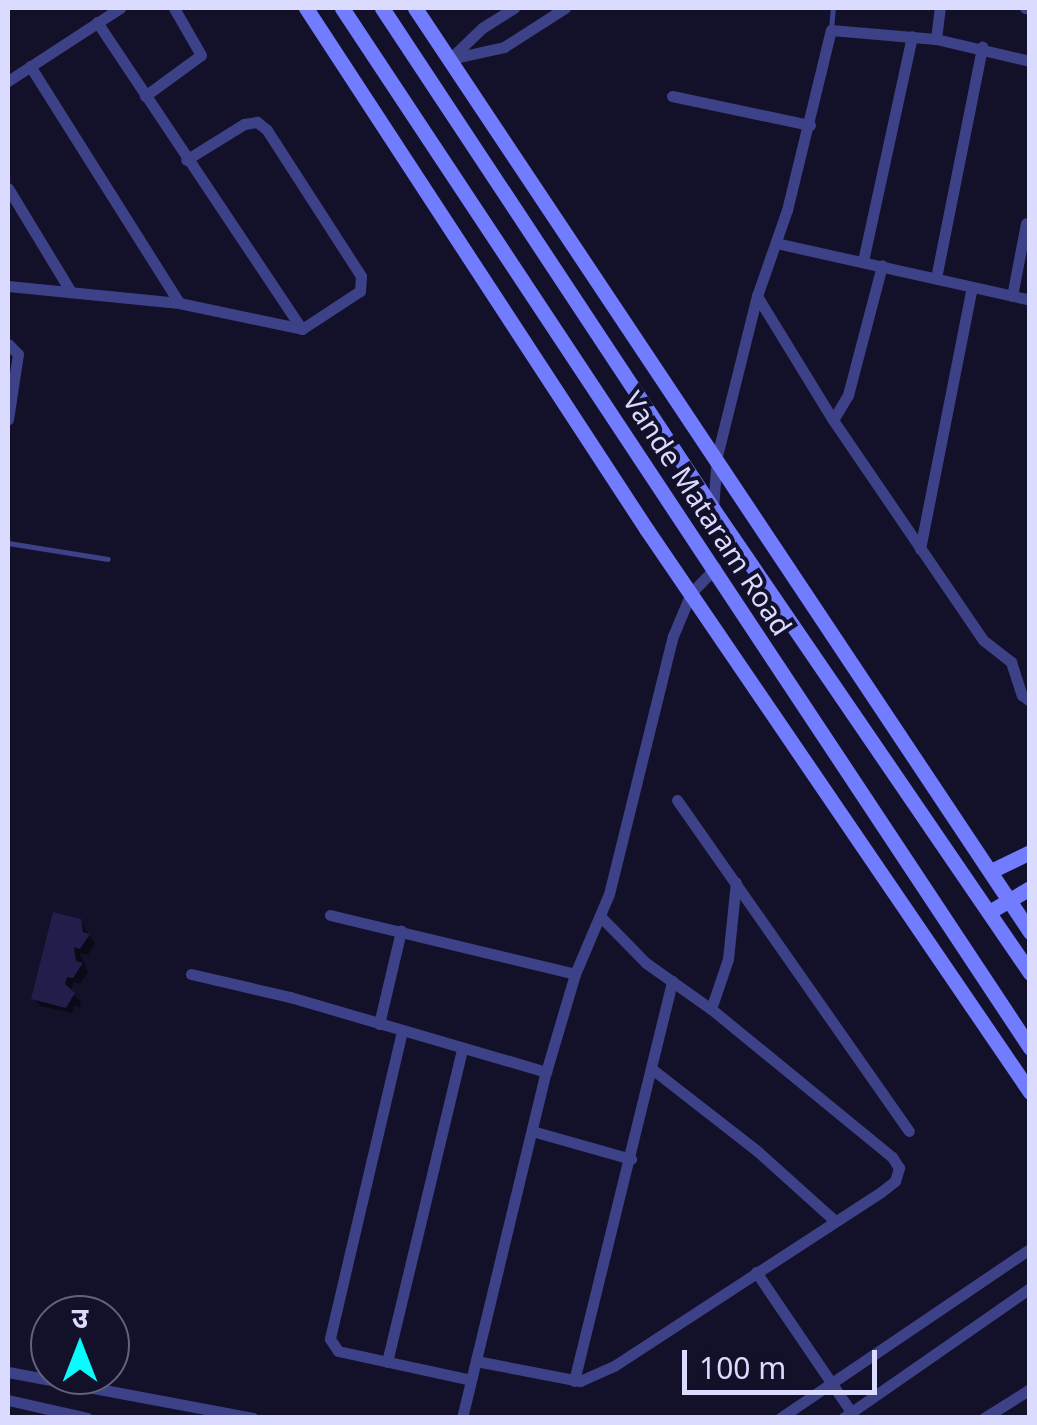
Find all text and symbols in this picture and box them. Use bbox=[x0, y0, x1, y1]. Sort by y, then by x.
street label: Vande Mataram Road bbox=[617, 385, 799, 641]
north arrow bbox=[30, 1295, 130, 1395]
text: उ bbox=[72, 1298, 88, 1336]
scale bar bbox=[687, 1330, 882, 1392]
text: 100 m bbox=[699, 1347, 786, 1388]

